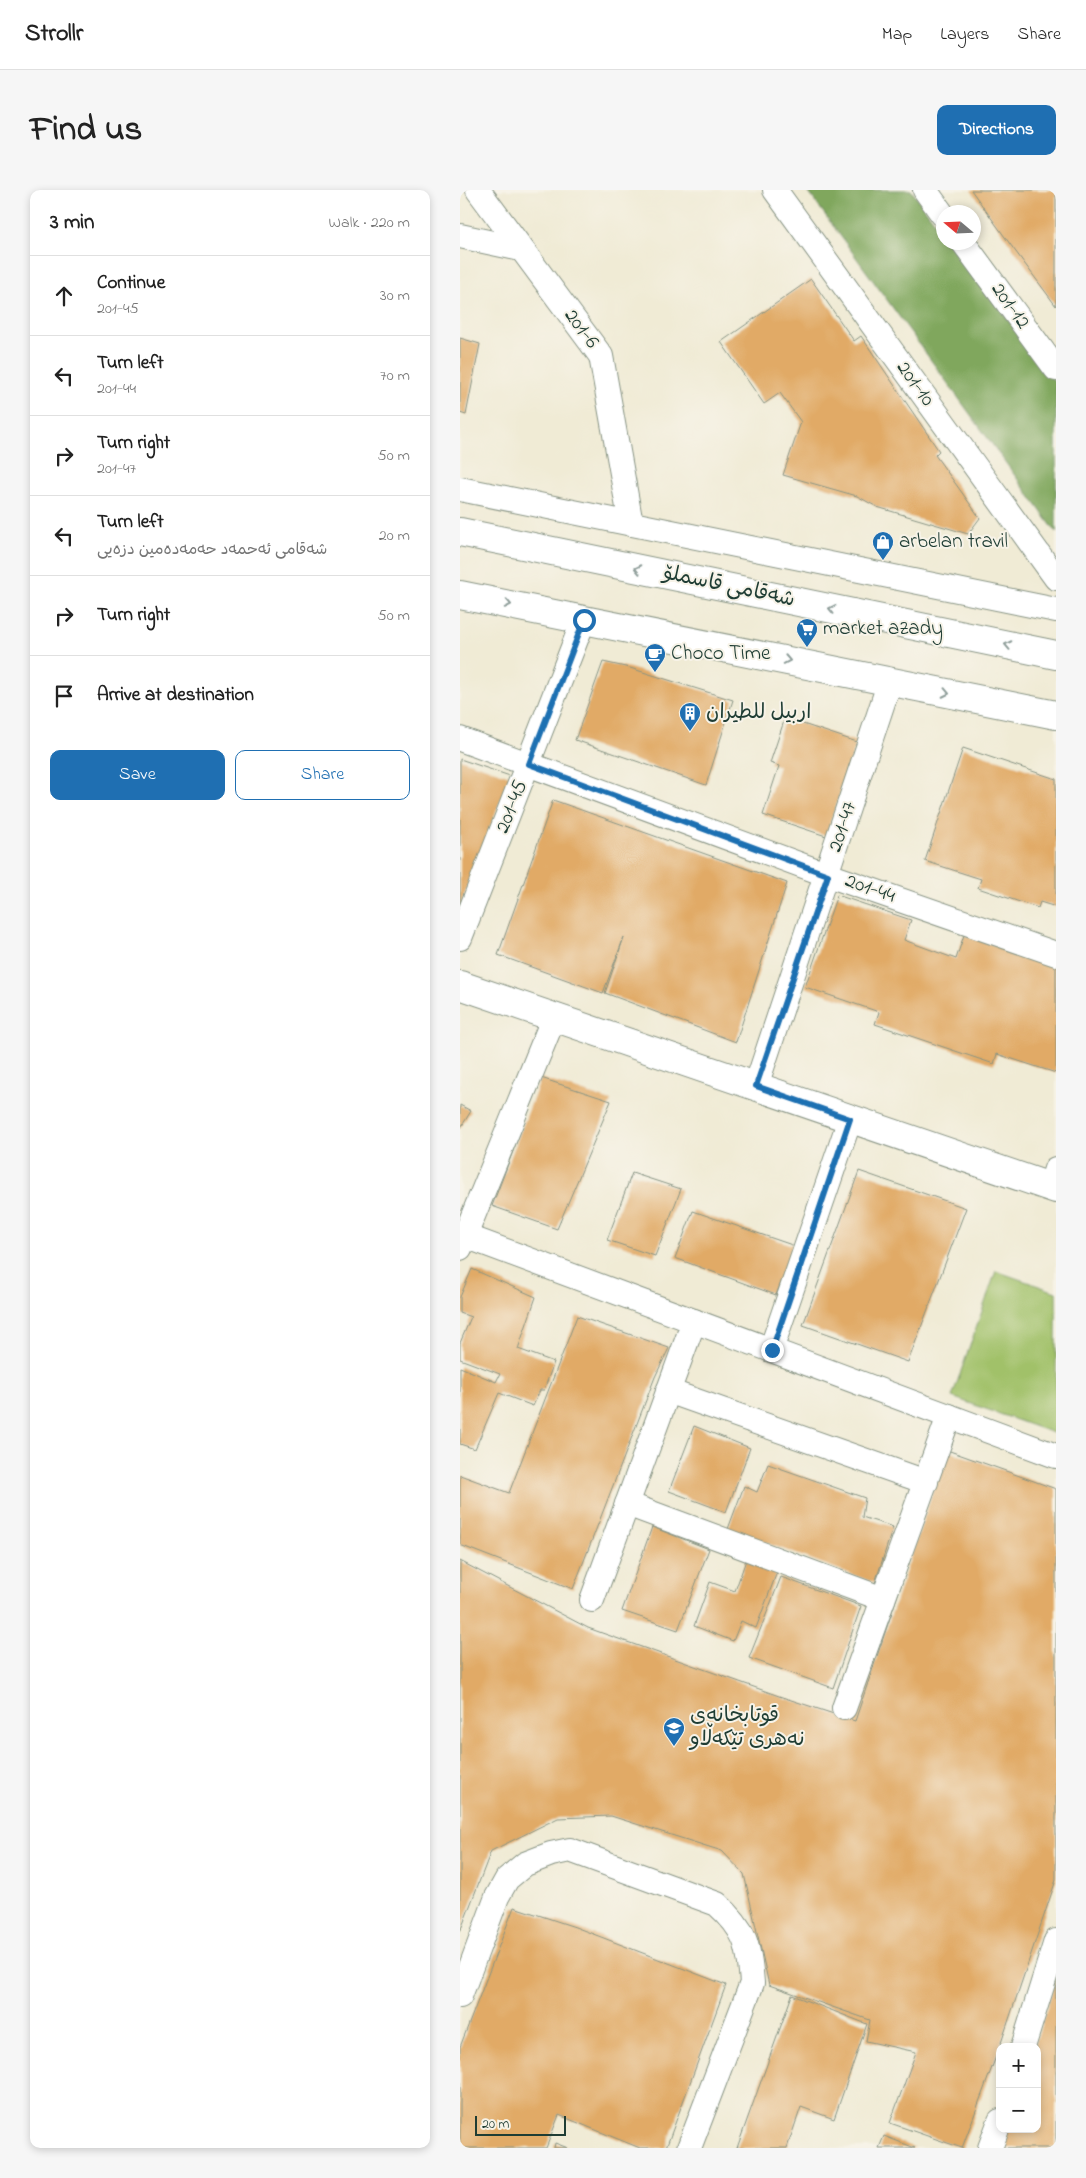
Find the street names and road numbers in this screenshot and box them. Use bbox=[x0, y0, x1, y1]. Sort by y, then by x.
street label: 201-12 bbox=[983, 276, 1037, 336]
street label: 201-6 bbox=[556, 303, 606, 355]
street label: 201-10 bbox=[888, 355, 942, 413]
street label: شەقامی قاسملۆ bbox=[658, 558, 798, 616]
street label: 201-45 bbox=[488, 776, 536, 838]
street label: 201-47 bbox=[821, 798, 865, 856]
street label: 201-44 bbox=[841, 866, 899, 912]

